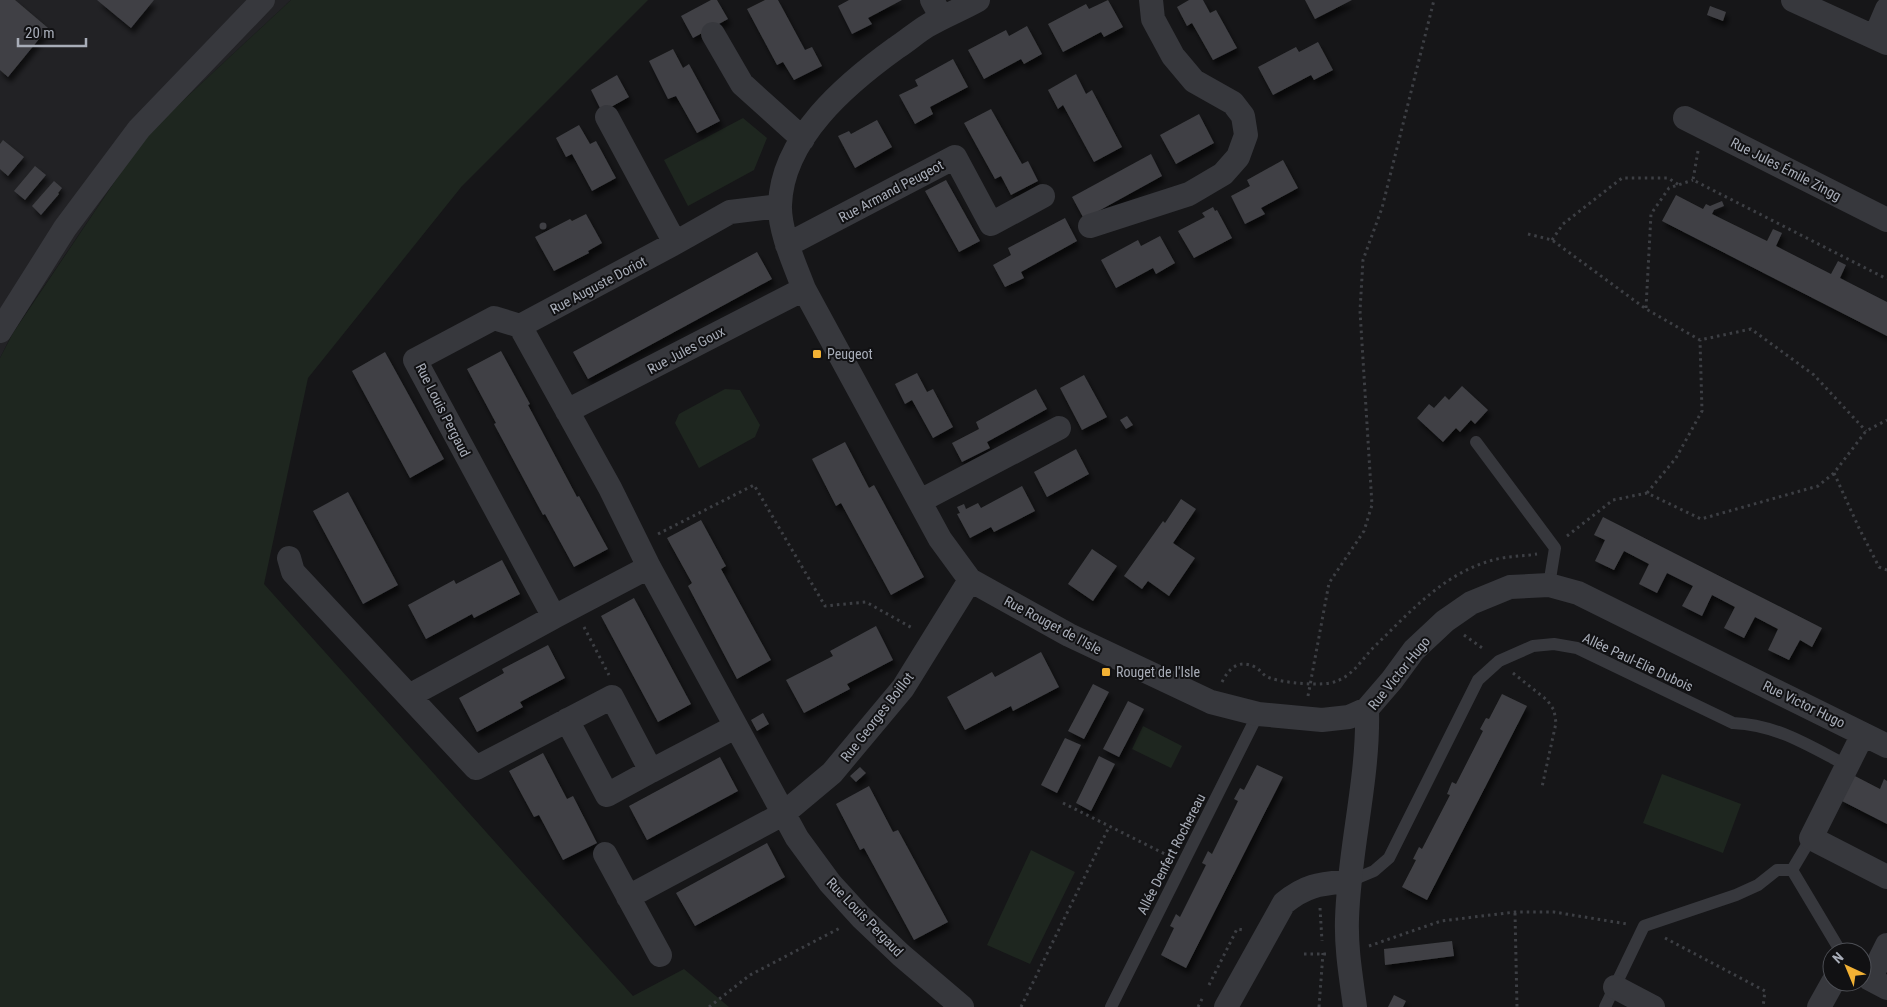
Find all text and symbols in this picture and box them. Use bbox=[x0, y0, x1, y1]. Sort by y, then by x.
scale bar bbox=[18, 15, 85, 47]
text: 20 m bbox=[25, 24, 55, 42]
street label: Rue Jules Émile Zingg bbox=[1728, 133, 1844, 204]
street label: Rue Armand Peugeot bbox=[836, 157, 946, 225]
street label: Rue Auguste Doriot bbox=[547, 253, 649, 317]
street label: Rue Jules Goux bbox=[645, 323, 727, 377]
place label: Peugeot bbox=[827, 346, 873, 362]
marker: Peugeot bbox=[811, 348, 823, 360]
street label: Rue Louis Pergaud bbox=[413, 361, 473, 459]
street label: Rue Rouget de l'Isle bbox=[1002, 593, 1105, 658]
street label: Allée Paul-Elie Dubois bbox=[1580, 629, 1696, 695]
street label: Rue Victor Hugo bbox=[1365, 633, 1433, 713]
place label: Rouget de l'Isle bbox=[1116, 664, 1201, 680]
marker: Rouget de l'Isle bbox=[1100, 666, 1112, 678]
street label: Rue Georges Boillot bbox=[837, 669, 917, 765]
street label: Rue Victor Hugo bbox=[1760, 677, 1848, 731]
street label: Allée Denfert Rochereau bbox=[1134, 791, 1208, 917]
street label: Rue Louis Pergaud bbox=[823, 874, 907, 960]
north arrow bbox=[1822, 942, 1872, 992]
text: N bbox=[1829, 949, 1847, 966]

